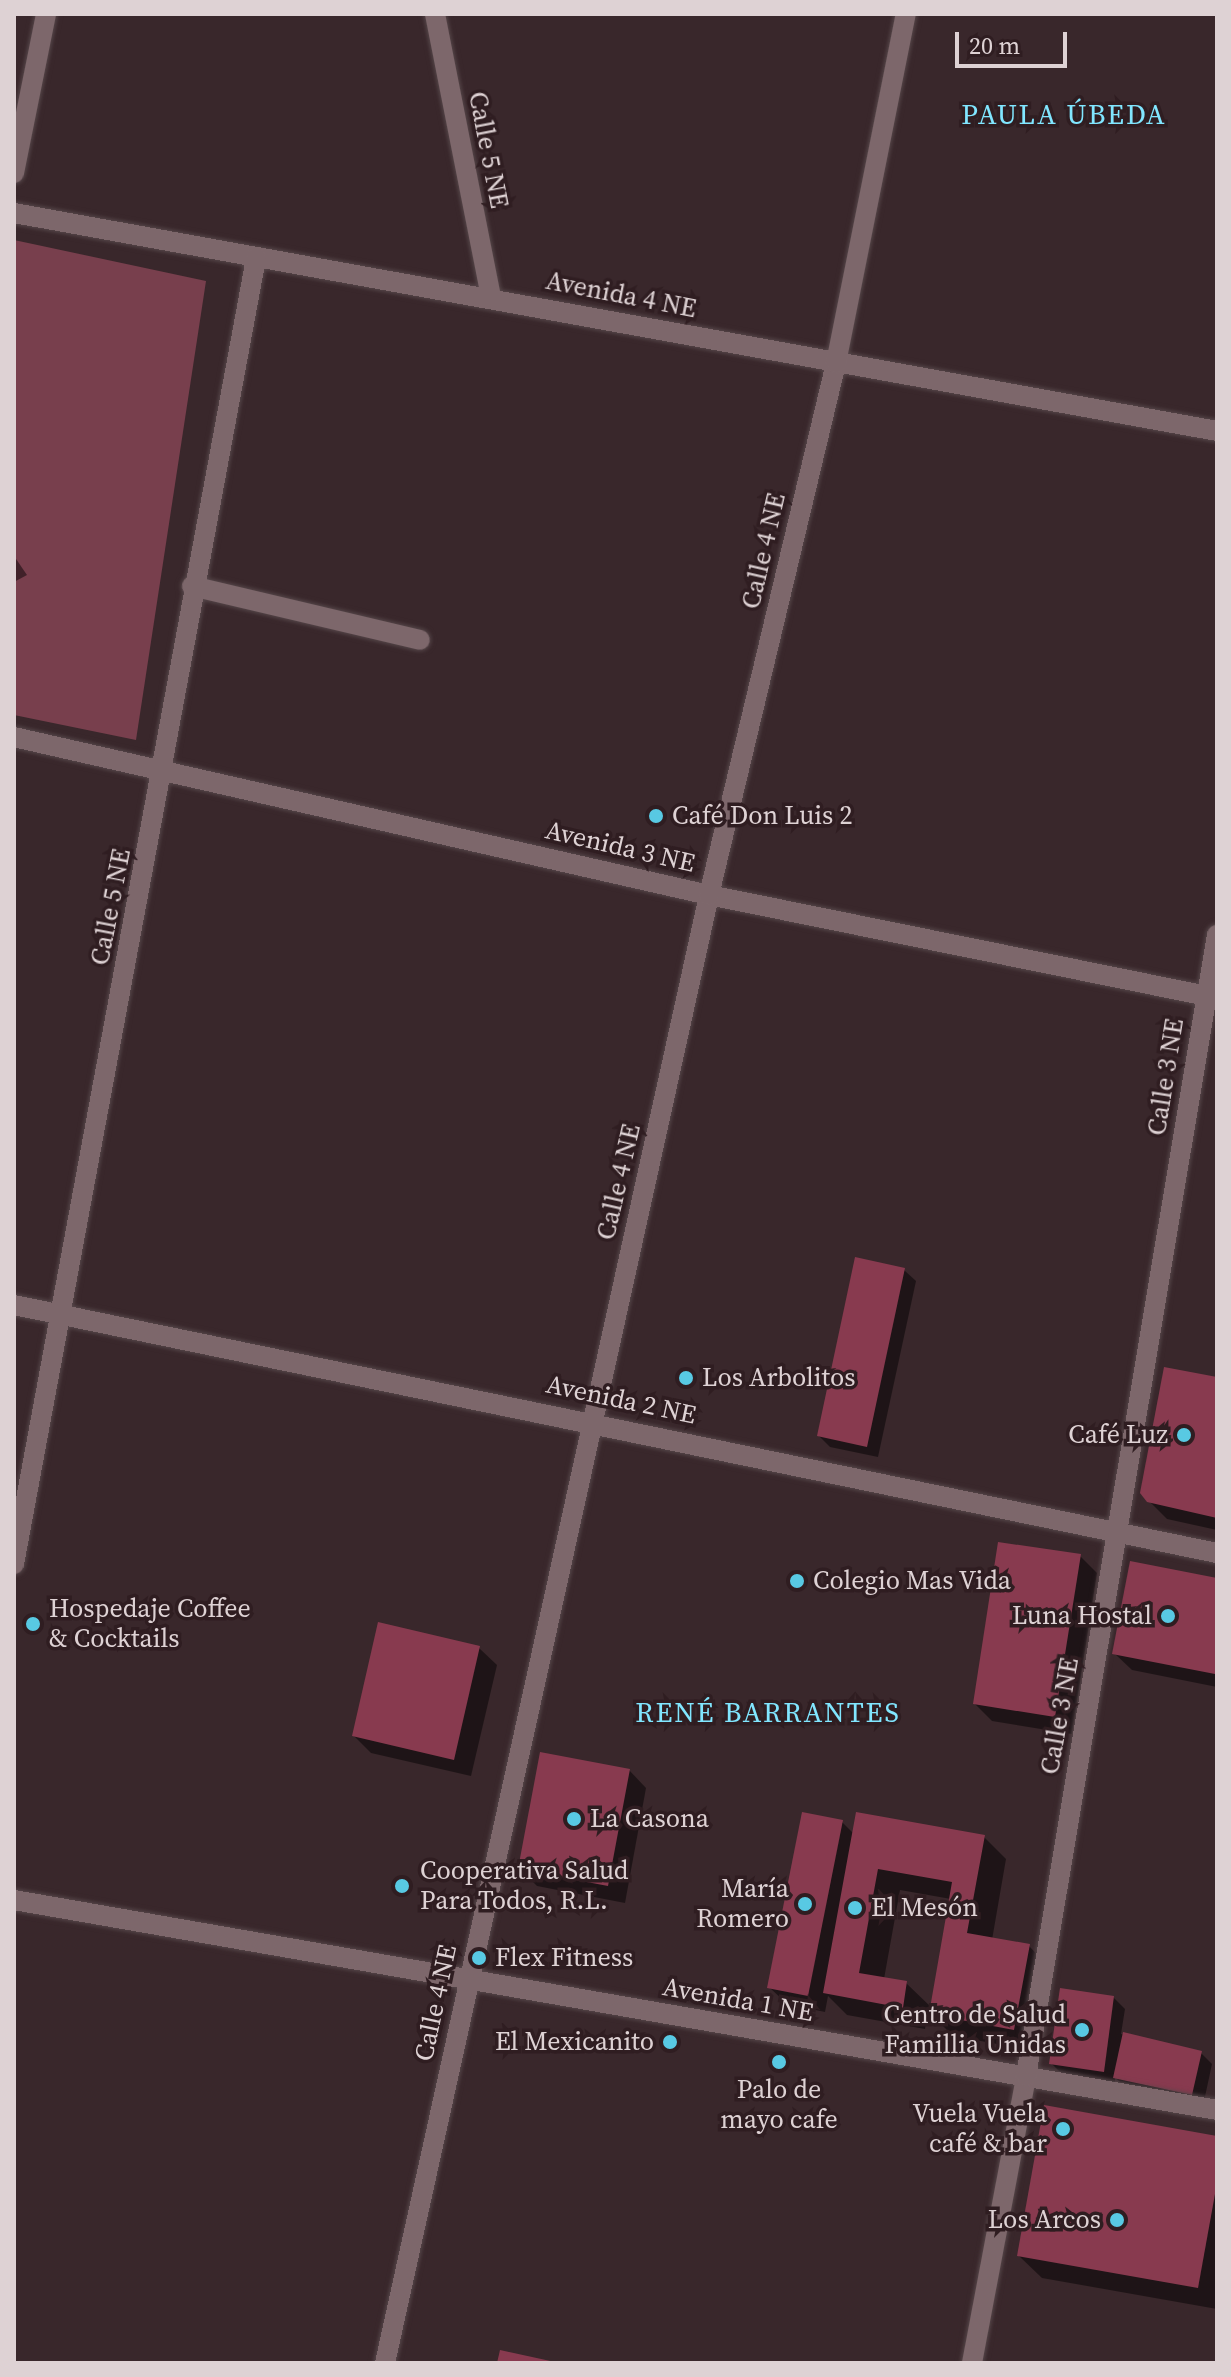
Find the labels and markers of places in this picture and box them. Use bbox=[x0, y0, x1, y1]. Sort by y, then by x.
place label: Café Don Luis 2 bbox=[672, 800, 852, 832]
marker: Café Don Luis 2 bbox=[647, 807, 665, 825]
place label: Los Arbolitos bbox=[702, 1362, 856, 1394]
marker: Los Arbolitos bbox=[677, 1369, 695, 1387]
place label: Café Luz bbox=[1068, 1419, 1168, 1451]
marker: Café Luz bbox=[1175, 1426, 1193, 1444]
place label: Colegio Mas Vida bbox=[813, 1565, 1012, 1597]
marker: Colegio Mas Vida bbox=[788, 1572, 806, 1590]
place label: Hospedaje Coffee & Cocktails bbox=[49, 1593, 251, 1654]
place label: Luna Hostal bbox=[1012, 1600, 1152, 1632]
marker: Luna Hostal bbox=[1159, 1607, 1177, 1625]
marker: Hospedaje Coffee & Cocktails bbox=[24, 1615, 42, 1633]
place label: La Casona bbox=[590, 1803, 709, 1835]
marker: La Casona bbox=[565, 1810, 583, 1828]
place label: Cooperativa Salud Para Todos, R.L. bbox=[420, 1855, 629, 1916]
place label: María Romero bbox=[696, 1873, 789, 1934]
marker: Cooperativa Salud Para Todos, R.L. bbox=[391, 1875, 413, 1897]
place label: El Mesón bbox=[871, 1892, 978, 1924]
marker: María Romero bbox=[796, 1895, 814, 1913]
marker: El Mesón bbox=[846, 1899, 864, 1917]
place label: Flex Fitness bbox=[495, 1942, 633, 1974]
marker: Flex Fitness bbox=[470, 1949, 488, 1967]
place label: Centro de Salud Famillia Unidas bbox=[883, 1999, 1066, 2060]
marker: Centro de Salud Famillia Unidas bbox=[1073, 2021, 1091, 2039]
place label: El Mexicanito bbox=[495, 2026, 654, 2058]
marker: El Mexicanito bbox=[661, 2033, 679, 2051]
marker: Palo de mayo cafe bbox=[770, 2053, 788, 2071]
place label: Palo de mayo cafe bbox=[720, 2074, 838, 2136]
place label: Vuela Vuela café & bar bbox=[912, 2098, 1047, 2160]
marker: Vuela Vuela café & bar bbox=[1054, 2120, 1072, 2138]
place label: Los Arcos bbox=[988, 2204, 1101, 2236]
marker: Los Arcos bbox=[1108, 2211, 1126, 2229]

